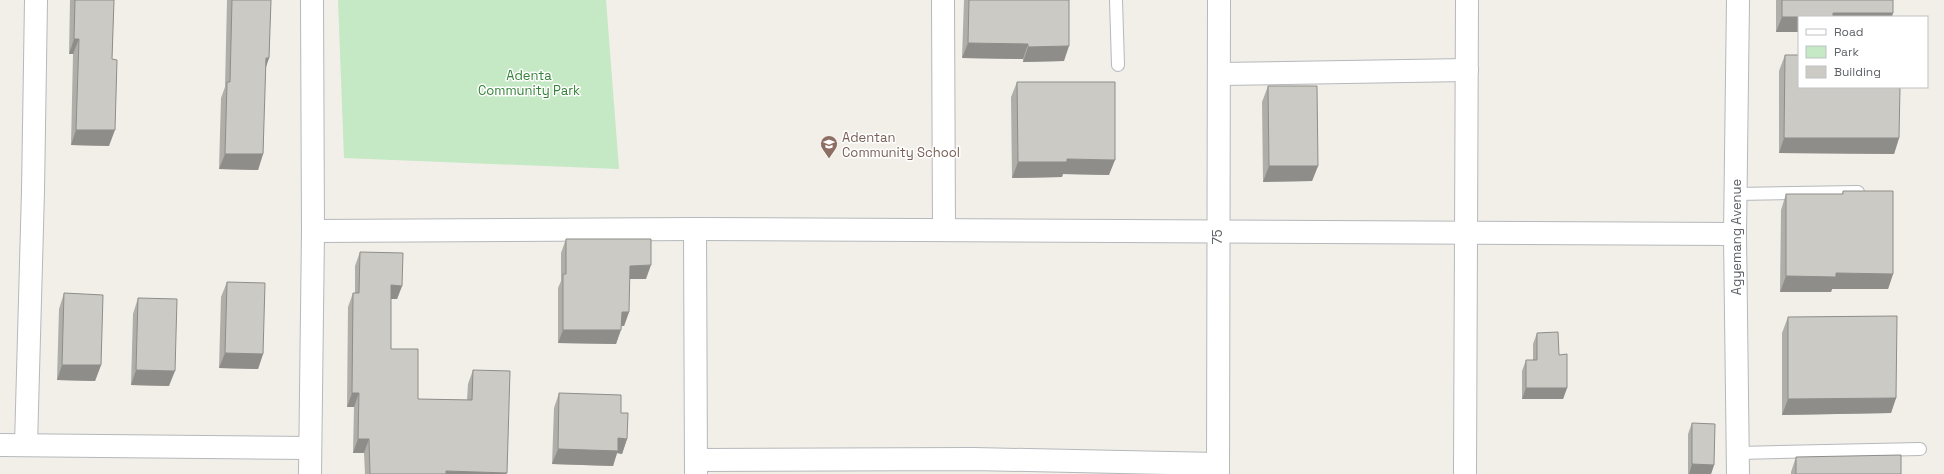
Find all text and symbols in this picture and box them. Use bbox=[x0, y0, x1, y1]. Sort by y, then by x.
legend bbox=[1798, 16, 1928, 88]
text: Road bbox=[1834, 24, 1863, 40]
text: Park bbox=[1834, 44, 1859, 60]
text: Building bbox=[1834, 64, 1881, 80]
park label: Adenta Community Park bbox=[478, 67, 580, 99]
place label: Adentan Community School bbox=[842, 129, 960, 161]
school or university icon: Adentan Community School bbox=[819, 134, 839, 159]
street label: Agyemang Avenue bbox=[1728, 179, 1745, 295]
street label: 75 bbox=[1209, 229, 1226, 245]

